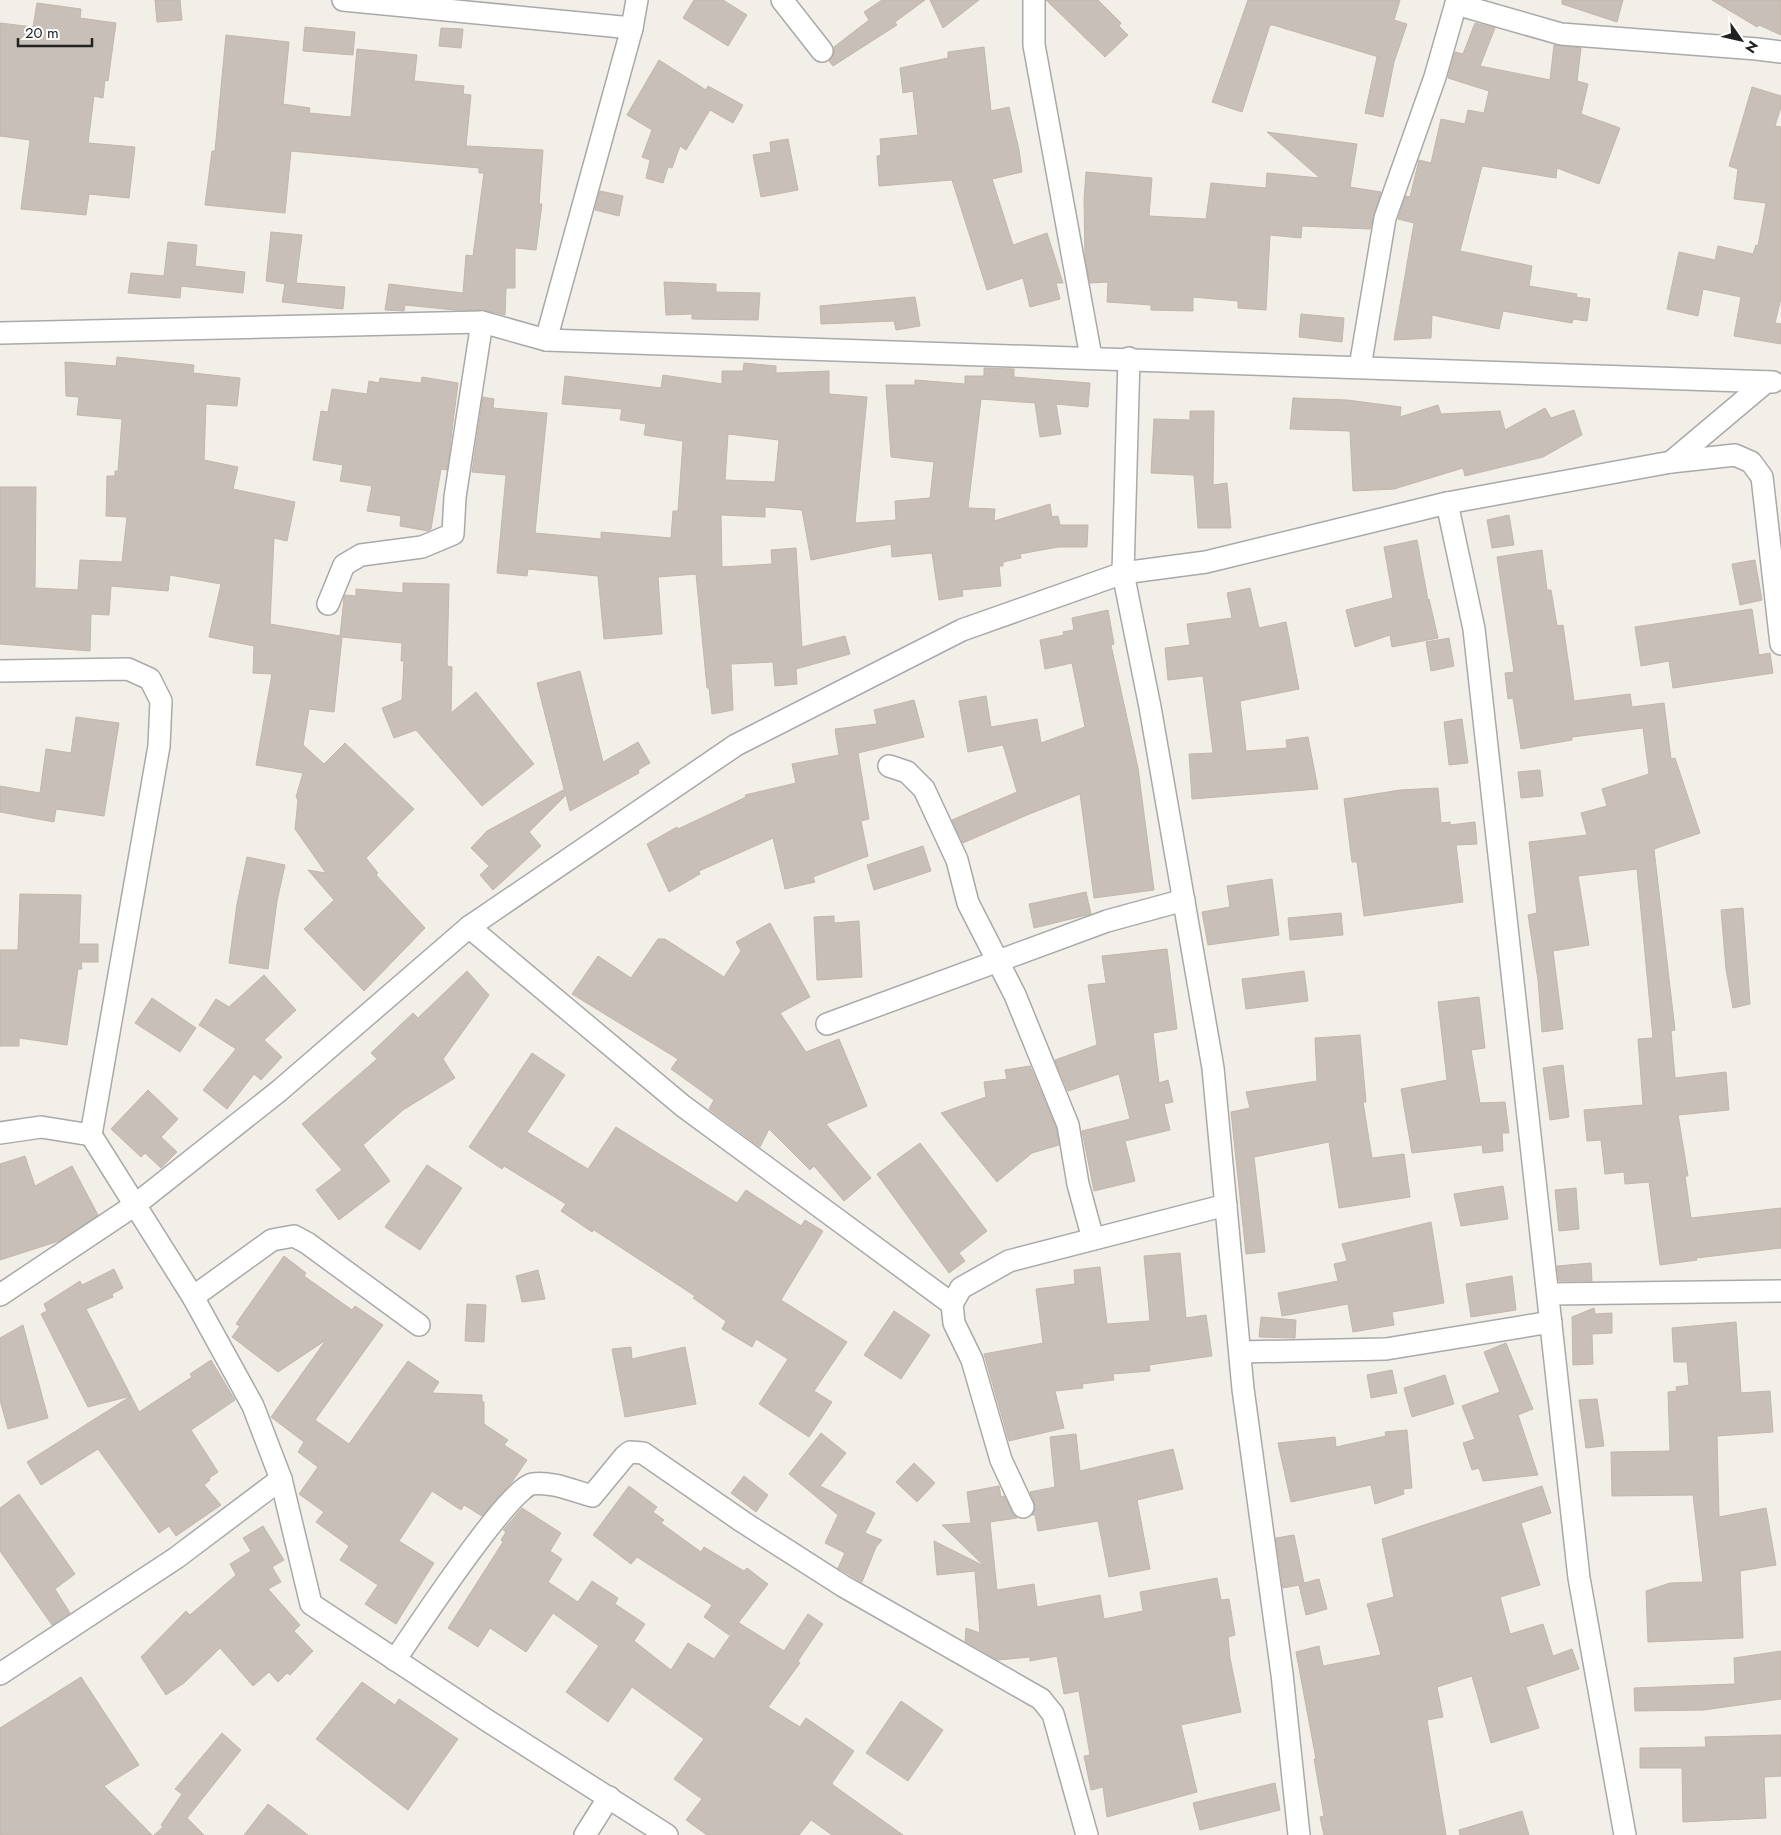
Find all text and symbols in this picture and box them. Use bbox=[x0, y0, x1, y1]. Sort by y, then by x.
scale bar bbox=[18, 15, 91, 47]
north arrow bbox=[1716, 15, 1766, 65]
text: 20 m bbox=[25, 22, 59, 44]
text: N bbox=[1740, 37, 1763, 57]

